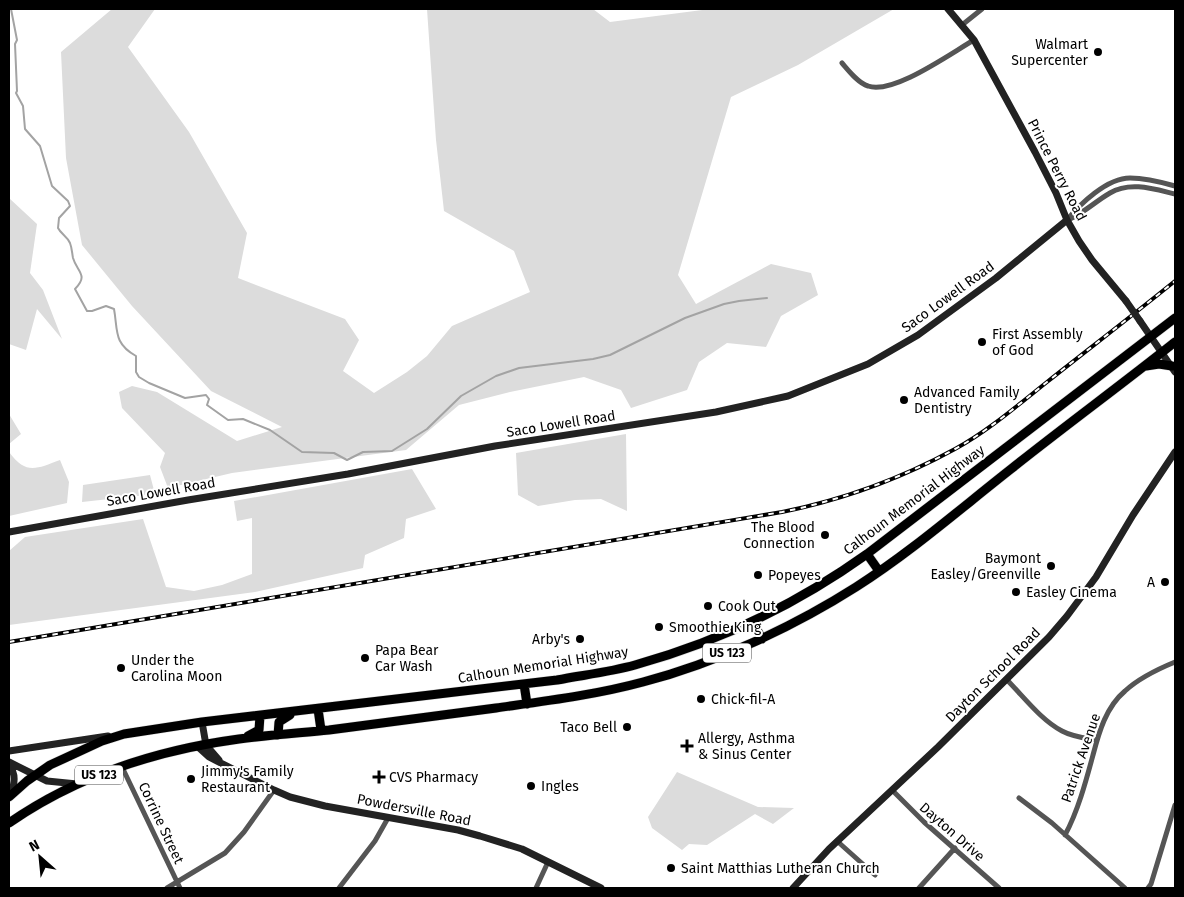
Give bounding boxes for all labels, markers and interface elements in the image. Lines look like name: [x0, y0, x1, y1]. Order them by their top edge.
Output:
place label: Walmart Supercenter: [1011, 36, 1089, 69]
marker: Walmart Supercenter: [1092, 46, 1104, 58]
street label: Prince Perry Road: [1024, 116, 1090, 224]
street label: Saco Lowell Road: [898, 258, 998, 336]
place label: First Assembly of God: [992, 326, 1083, 359]
marker: First Assembly of God: [976, 336, 988, 348]
place label: Advanced Family Dentistry: [914, 384, 1020, 417]
marker: Advanced Family Dentistry: [898, 394, 910, 406]
street label: Saco Lowell Road: [505, 407, 617, 441]
street label: Calhoun Memorial Highway: [840, 441, 988, 559]
street label: Saco Lowell Road: [105, 474, 217, 510]
place label: The Blood Connection: [743, 519, 815, 552]
marker: The Blood Connection: [819, 529, 831, 541]
place label: Baymont Easley/Greenville: [930, 550, 1042, 583]
marker: Baymont Easley/Greenville: [1045, 560, 1057, 572]
place label: Popeyes: [768, 567, 821, 584]
marker: Popeyes: [752, 569, 764, 581]
place label: A: [1147, 574, 1155, 591]
marker: A: [1159, 576, 1171, 588]
place label: Easley Cinema: [1026, 584, 1117, 601]
marker: Easley Cinema: [1010, 586, 1022, 598]
place label: Cook Out: [718, 598, 777, 615]
marker: Cook Out: [702, 600, 714, 612]
place label: Smoothie King: [669, 619, 762, 636]
marker: Smoothie King: [653, 621, 665, 633]
street label: Dayton School Road: [942, 624, 1044, 726]
place label: Arby's: [532, 631, 570, 648]
marker: Arby's: [574, 633, 586, 645]
place label: Papa Bear Car Wash: [375, 642, 439, 675]
street label: Calhoun Memorial Highway: [457, 643, 629, 687]
road number: US 123: [703, 644, 751, 662]
place label: Under the Carolina Moon: [131, 652, 223, 685]
marker: Papa Bear Car Wash: [359, 652, 371, 664]
marker: Under the Carolina Moon: [115, 662, 127, 674]
place label: Chick-fil-A: [711, 691, 775, 708]
marker: Chick-fil-A: [695, 693, 707, 705]
street label: Patrick Avenue: [1058, 711, 1104, 805]
place label: Taco Bell: [560, 719, 617, 736]
marker: Taco Bell: [621, 721, 633, 733]
place label: Allergy, Asthma & Sinus Center: [698, 730, 795, 763]
marker: Allergy, Asthma & Sinus Center: [680, 739, 694, 753]
place label: Jimmy's Family Restaurant: [201, 763, 294, 796]
road number: US 123: [75, 766, 123, 784]
place label: CVS Pharmacy: [389, 769, 478, 786]
marker: CVS Pharmacy: [373, 771, 385, 783]
marker: Jimmy's Family Restaurant: [185, 773, 197, 785]
place label: Ingles: [541, 778, 579, 795]
street label: Corrine Street: [135, 780, 188, 867]
marker: Ingles: [525, 780, 537, 792]
street label: Powdersville Road: [355, 791, 473, 829]
street label: Dayton Drive: [916, 799, 988, 865]
north arrow: [15, 832, 65, 882]
text: N: [26, 836, 42, 856]
place label: Saint Matthias Lutheran Church: [681, 860, 880, 877]
marker: Saint Matthias Lutheran Church: [665, 862, 677, 874]

